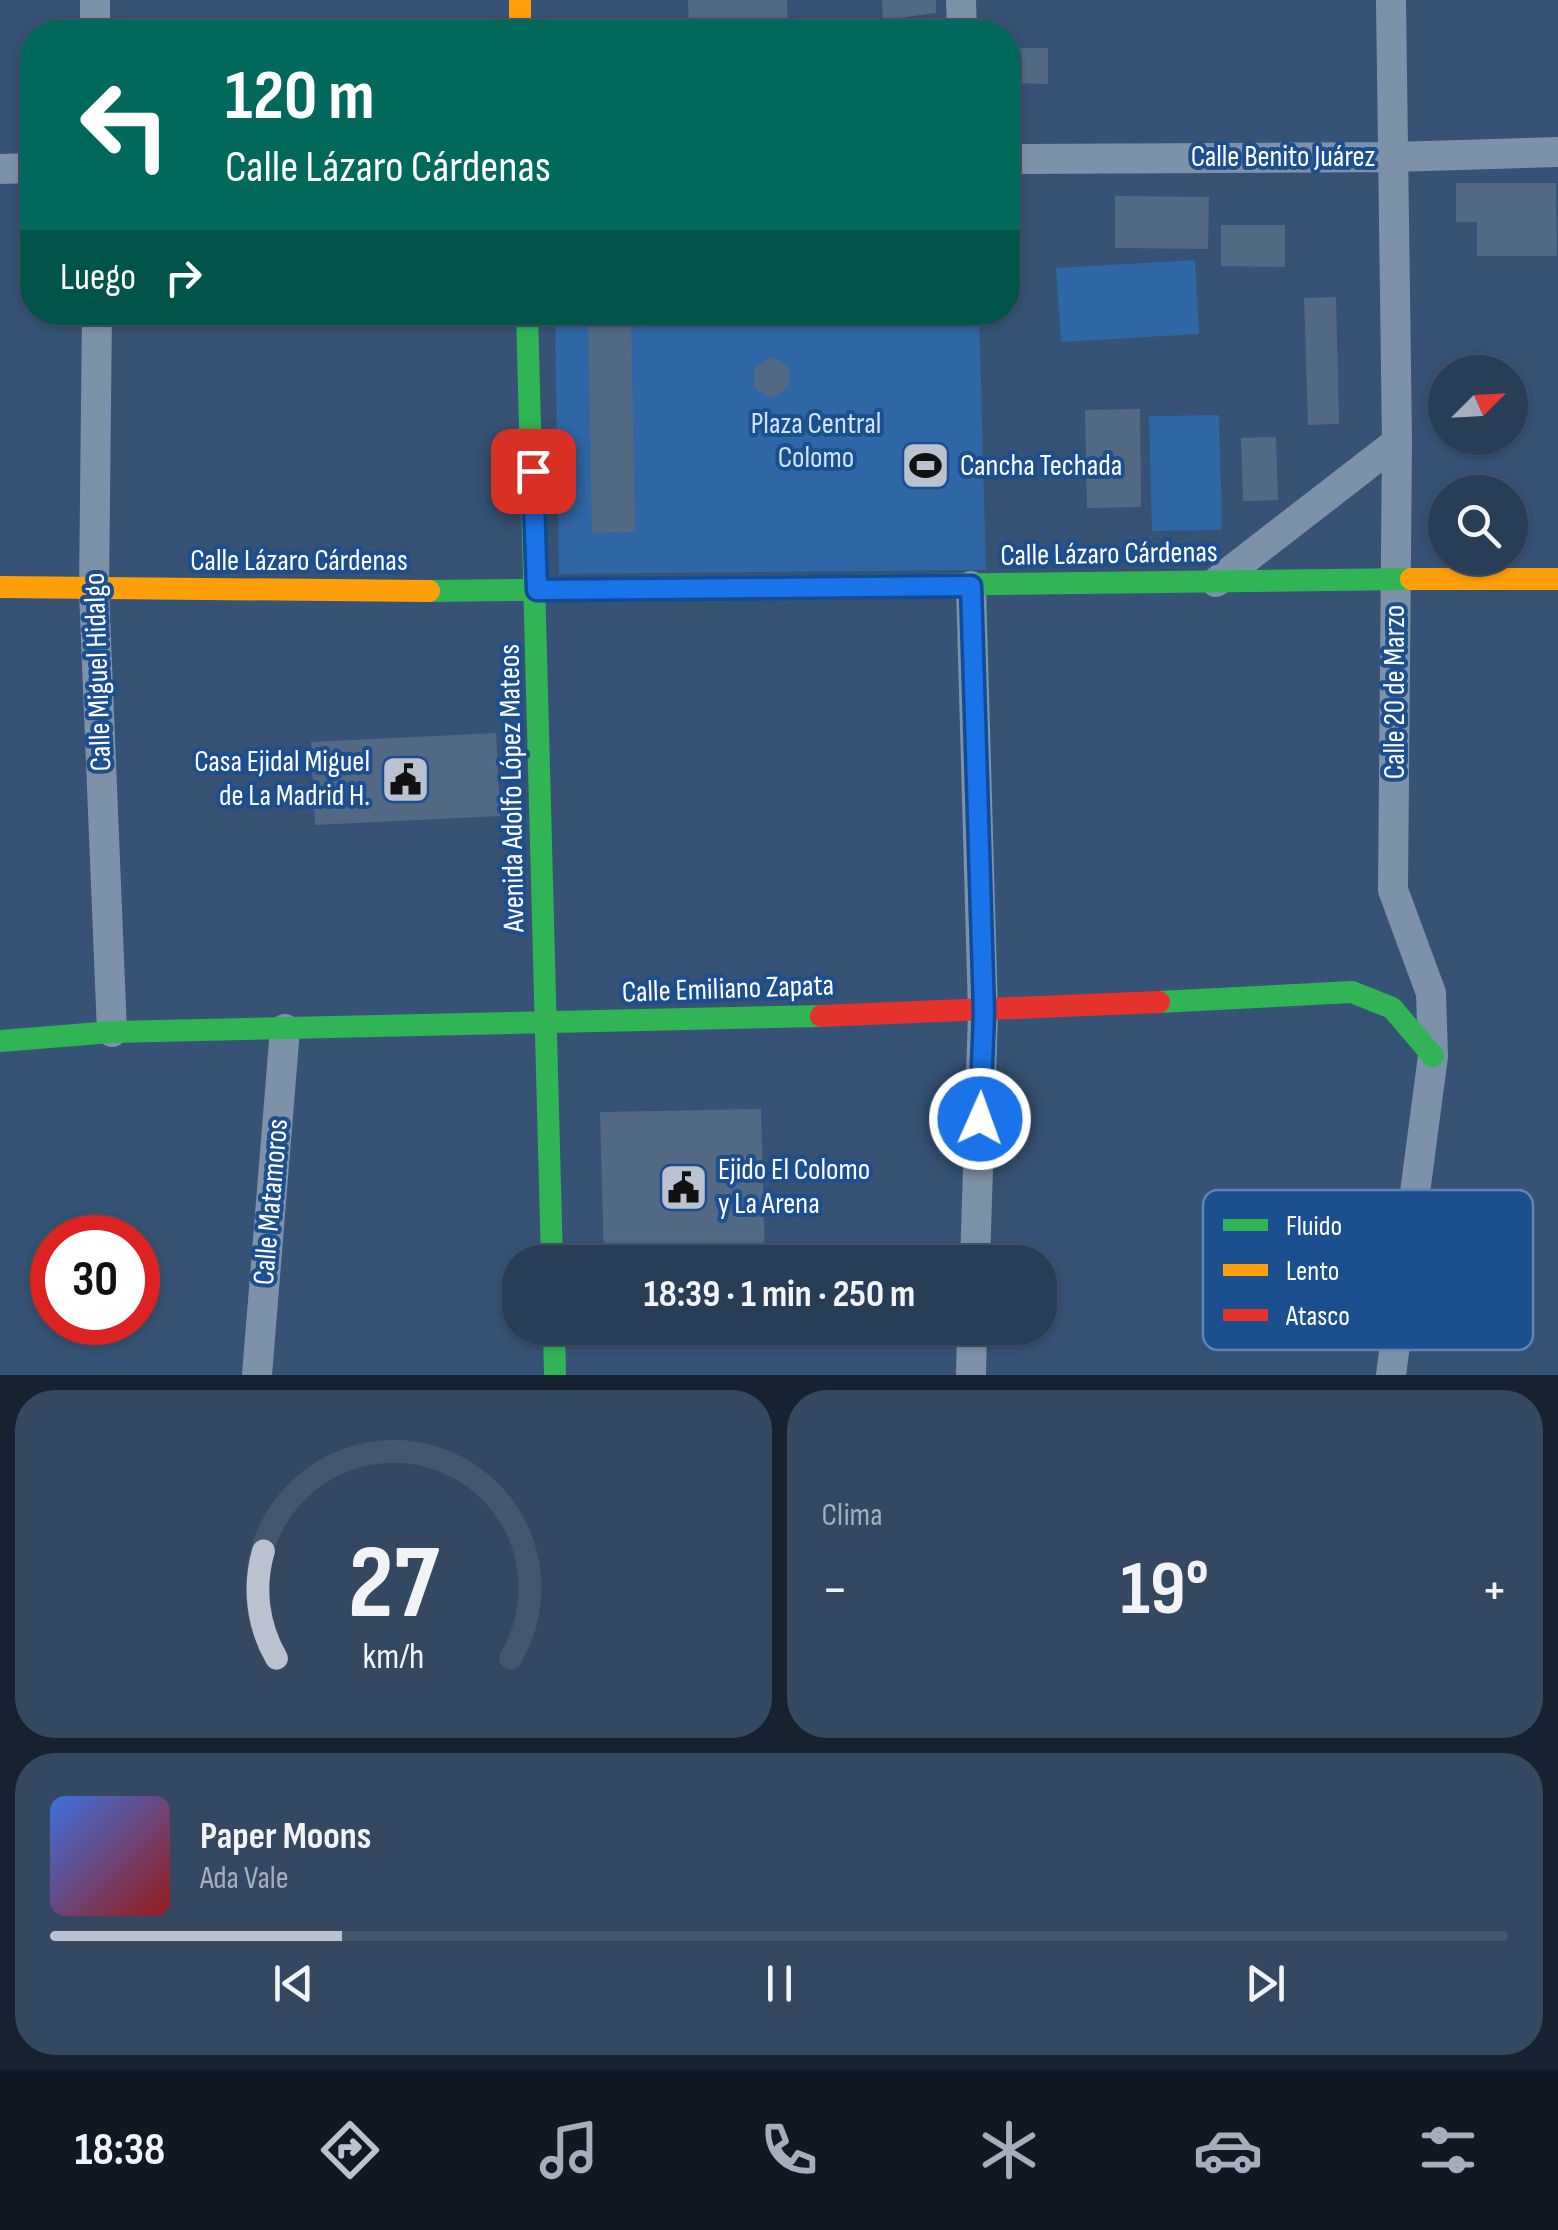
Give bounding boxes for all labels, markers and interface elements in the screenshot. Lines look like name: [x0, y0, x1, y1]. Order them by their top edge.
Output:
text: 120 m: [225, 55, 375, 139]
icon: left: [60, 60, 190, 190]
street label: Calle Benito Juárez: [1191, 139, 1376, 175]
text: Calle Lázaro Cárdenas: [225, 140, 551, 195]
icon: right: [156, 250, 211, 305]
text: Luego: [60, 255, 136, 300]
north arrow: [1428, 355, 1528, 455]
map controls: [1428, 355, 1528, 575]
park label: Plaza Central Colomo: [751, 406, 881, 476]
pin: [491, 429, 576, 514]
sports icon: Cancha Techada: [899, 440, 951, 492]
icon: arrive: [506, 444, 561, 499]
place label: Cancha Techada: [960, 448, 1122, 484]
button: search: [1428, 475, 1528, 575]
street label: Calle Lázaro Cárdenas: [1000, 534, 1218, 574]
street label: Calle Lázaro Cárdenas: [190, 543, 408, 579]
street label: Calle Miguel Hidalgo: [77, 572, 119, 772]
street label: Calle 20 de Marzo: [1377, 605, 1413, 779]
street label: Avenida Adolfo López Mateos: [491, 644, 533, 933]
place label: Casa Ejidal Miguel de La Madrid H.: [194, 744, 370, 814]
public building icon: Casa Ejidal Miguel de La Madrid H.: [379, 753, 431, 805]
street label: Calle Emiliano Zapata: [621, 967, 835, 1011]
position arrow: [928, 1067, 1032, 1171]
street label: Calle Matamoros: [246, 1117, 296, 1287]
place label: Ejido El Colomo y La Arena: [718, 1152, 870, 1222]
public building icon: Ejido El Colomo y La Arena: [657, 1161, 709, 1213]
legend: [1203, 1190, 1533, 1350]
text: Fluido: [1286, 1210, 1342, 1243]
speed limit sign: 30: [30, 1215, 160, 1345]
text: Lento: [1286, 1255, 1339, 1288]
text: 18:39 · 1 min · 250 m: [644, 1272, 915, 1317]
text: Atasco: [1285, 1300, 1350, 1333]
text: Clima: [822, 1496, 882, 1535]
text: 27: [348, 1522, 439, 1647]
text: 19°: [1121, 1545, 1209, 1636]
text: −: [822, 1557, 848, 1624]
text: +: [1481, 1557, 1508, 1624]
text: km/h: [362, 1636, 424, 1679]
text: Paper Moons: [200, 1814, 371, 1859]
text: Ada Vale: [200, 1859, 289, 1898]
icon: previous: [266, 1956, 321, 2011]
icon: pause: [752, 1956, 807, 2011]
icon: next: [1238, 1956, 1293, 2011]
icon: directions: [315, 2115, 385, 2185]
icon: music: [534, 2115, 604, 2185]
icon: phone: [754, 2115, 824, 2185]
icon: climate: [974, 2115, 1044, 2185]
icon: car: [1193, 2115, 1263, 2185]
icon: filters: [1413, 2115, 1483, 2185]
text: 18:38: [75, 2123, 165, 2178]

